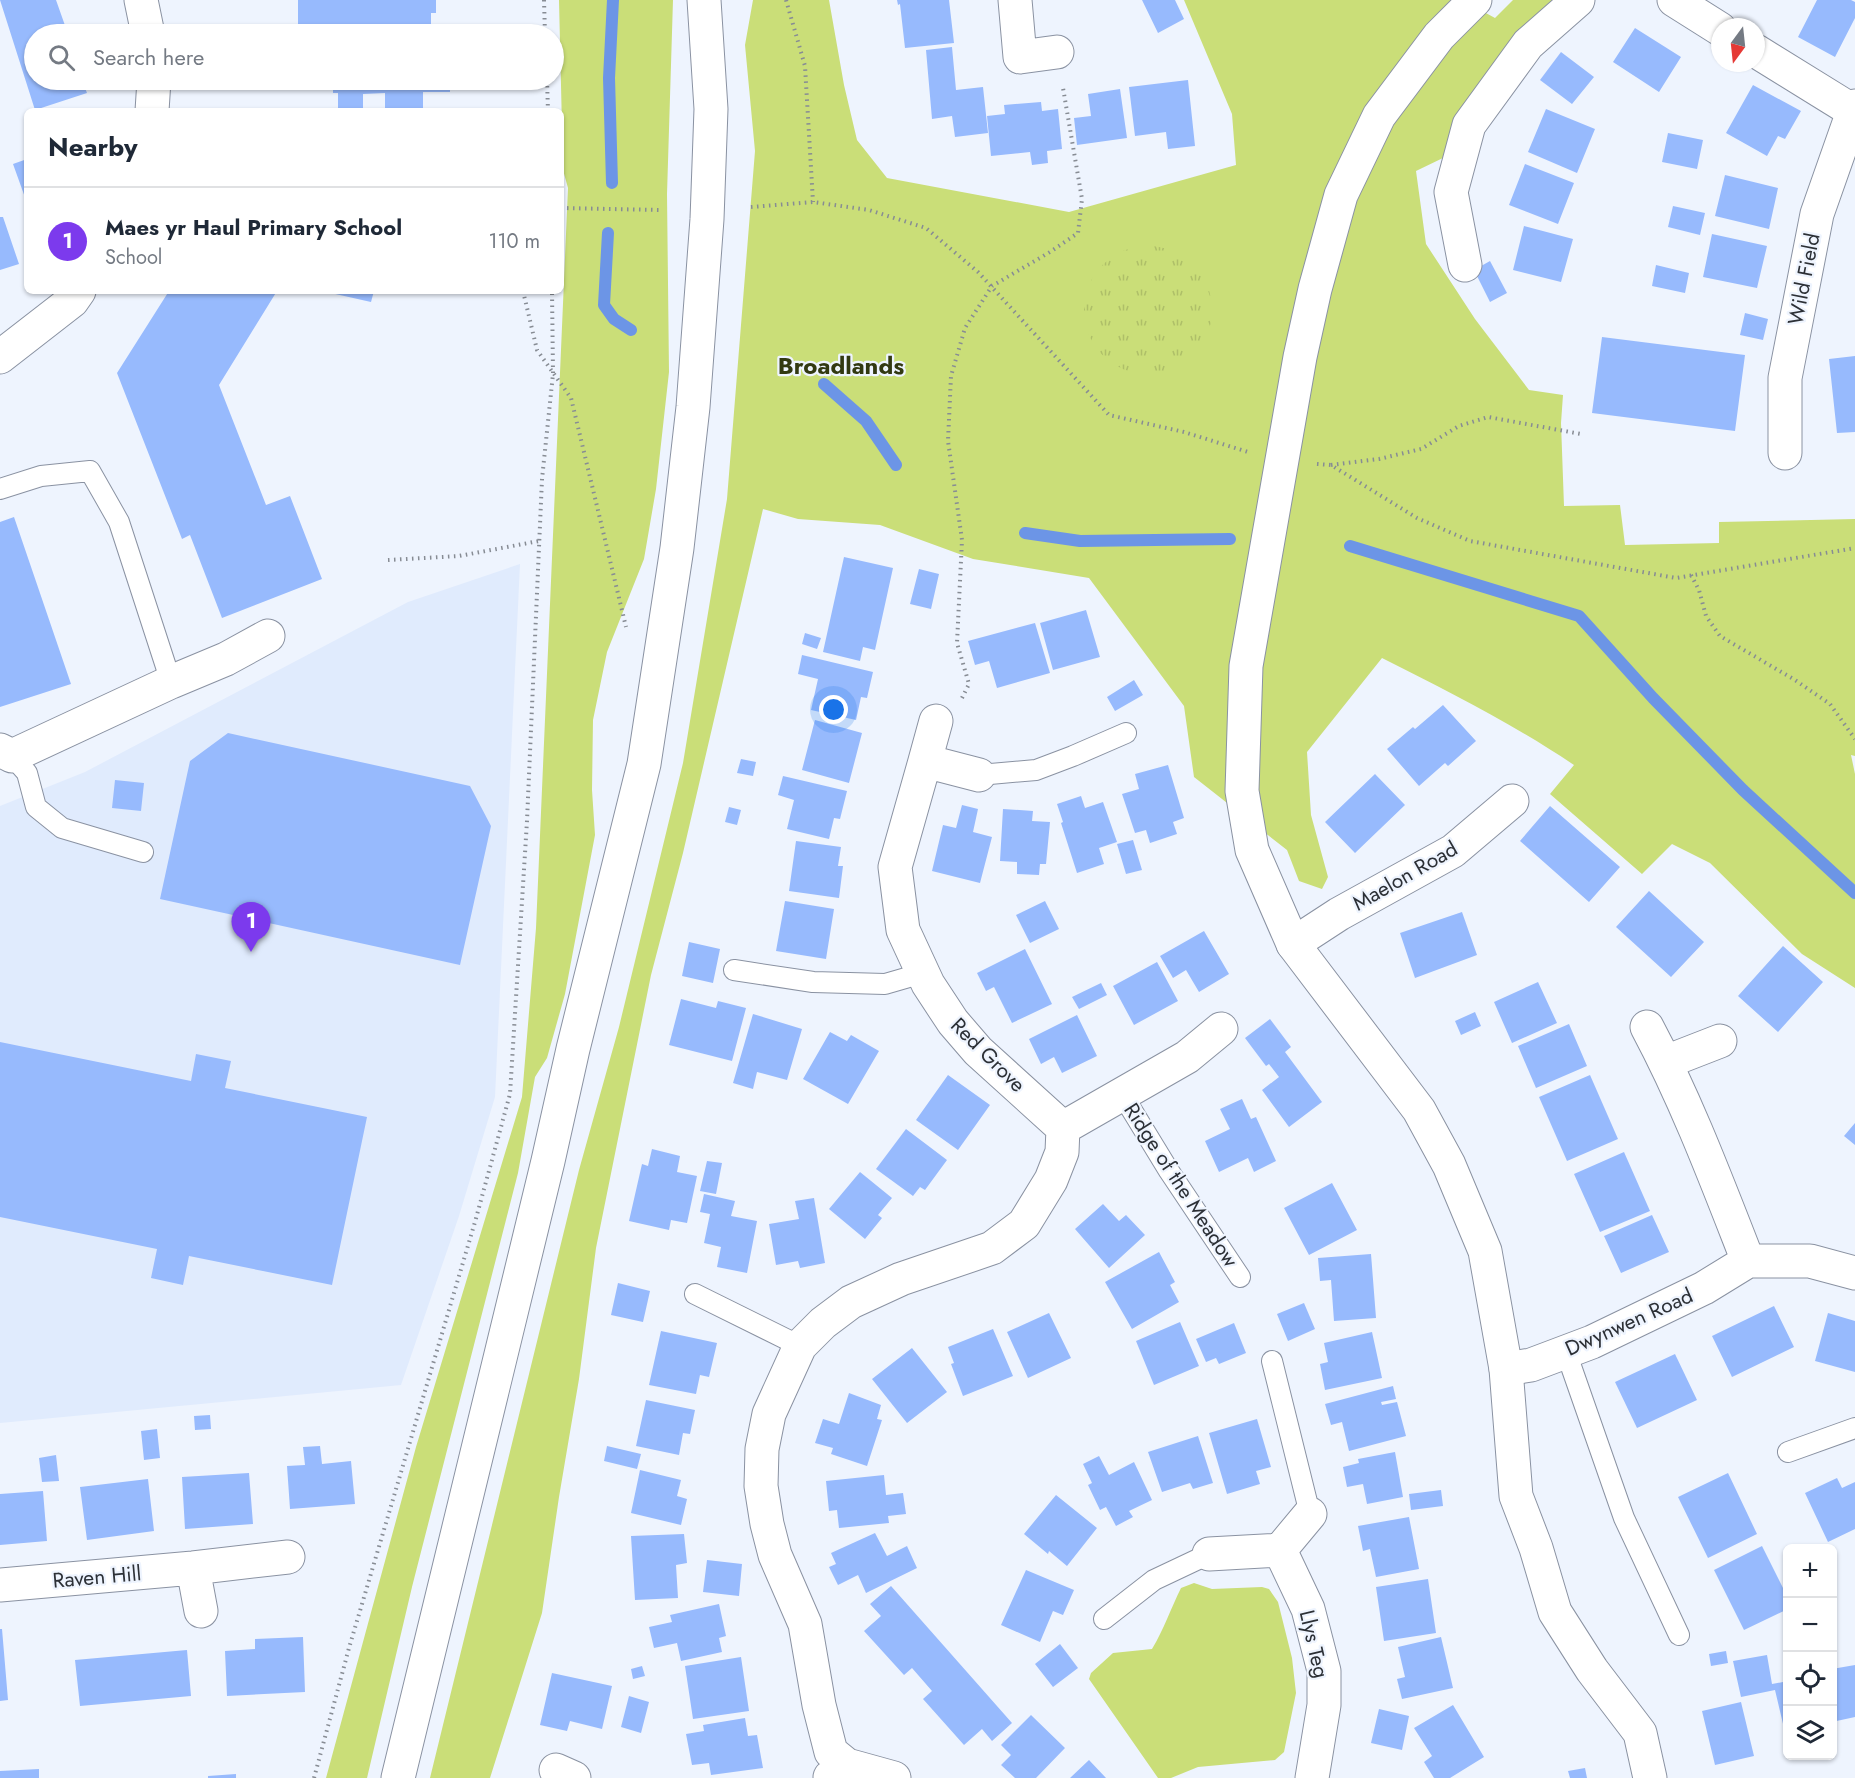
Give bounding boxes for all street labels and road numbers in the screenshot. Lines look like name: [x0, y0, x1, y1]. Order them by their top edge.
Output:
street label: Wild Field: [1780, 231, 1828, 327]
street label: Maelon Road: [1347, 834, 1463, 918]
street label: Red Grove: [944, 1011, 1032, 1099]
street label: Ridge of the Meadow: [1117, 1097, 1246, 1274]
street label: Dwynwen Road: [1560, 1280, 1698, 1364]
street label: Raven Hill: [51, 1558, 143, 1596]
street label: Llys Teg: [1292, 1607, 1336, 1681]

